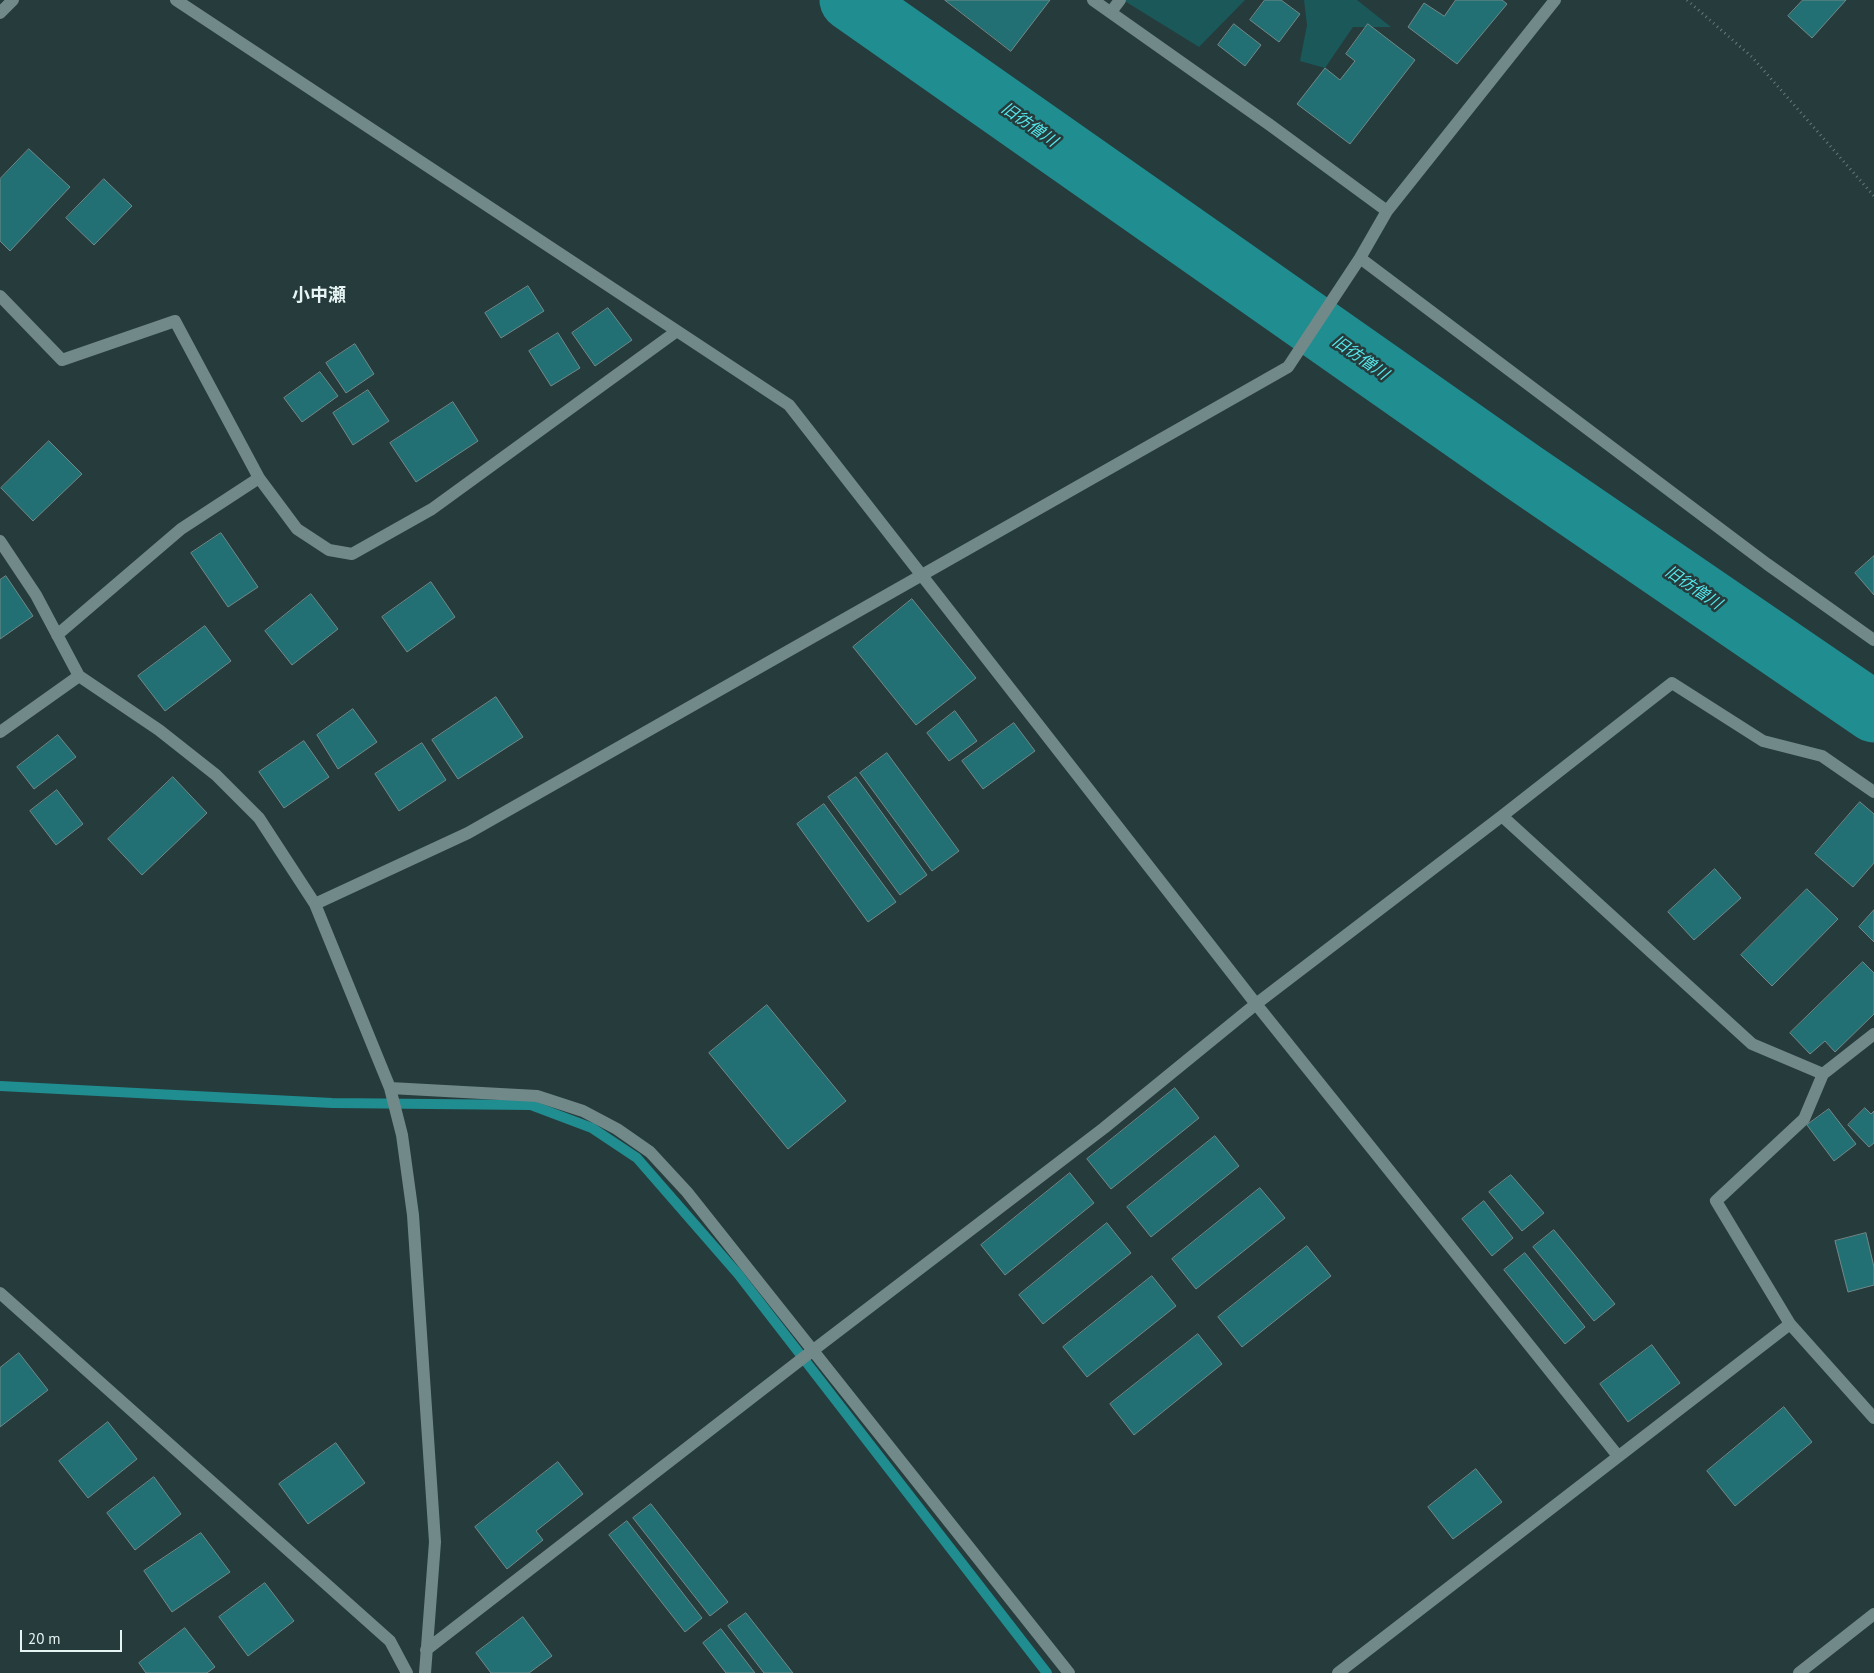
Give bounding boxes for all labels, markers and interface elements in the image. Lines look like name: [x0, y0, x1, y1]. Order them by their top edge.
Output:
water label: 旧彷僧川: [997, 99, 1061, 151]
district label: 小中瀬: [292, 285, 346, 307]
water label: 旧彷僧川: [1328, 332, 1392, 384]
water label: 旧彷僧川: [1661, 562, 1725, 614]
scale bar: [22, 1620, 125, 1652]
text: 20 m: [28, 1629, 61, 1648]

